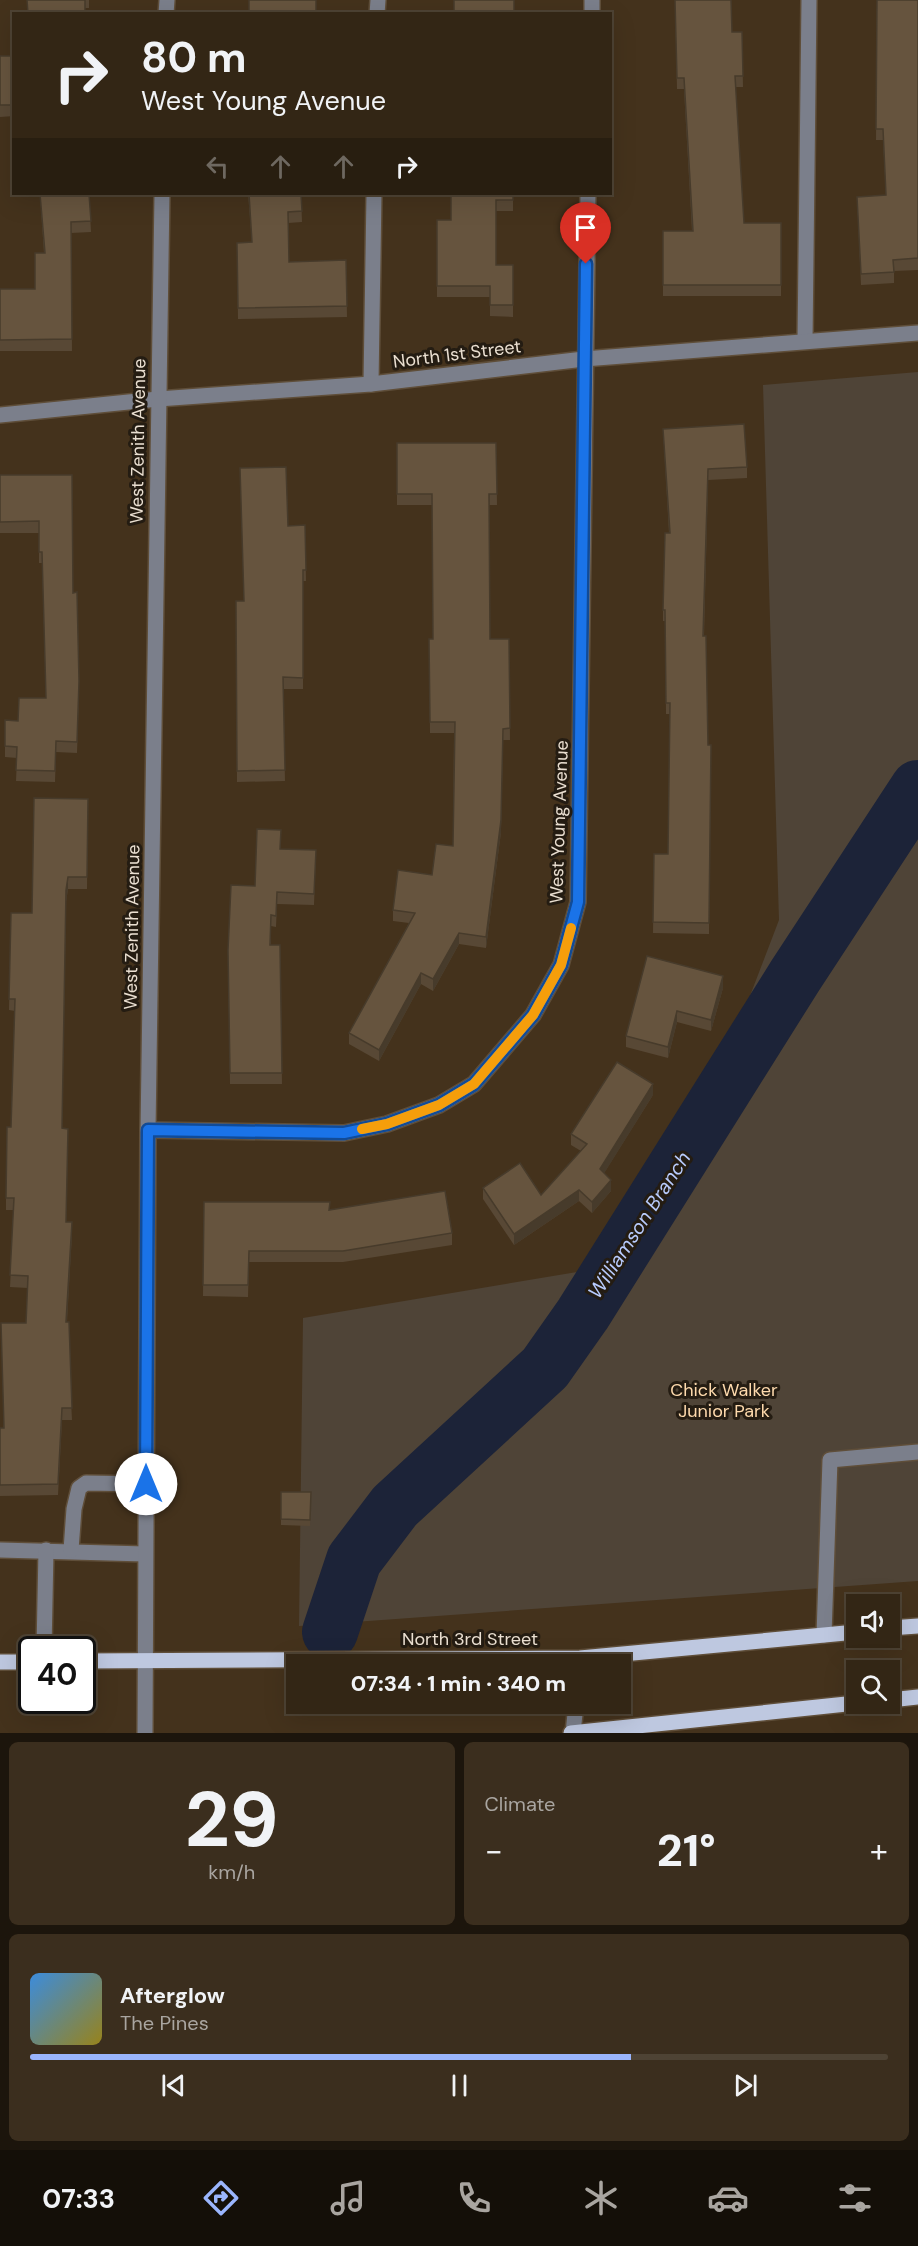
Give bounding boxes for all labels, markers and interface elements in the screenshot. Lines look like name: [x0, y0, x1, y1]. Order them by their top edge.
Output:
text: 80 m: [141, 30, 247, 85]
icon: right: [42, 36, 120, 114]
text: West Young Avenue: [141, 83, 386, 118]
icon: left: [201, 150, 234, 183]
icon: ahead: [264, 150, 297, 183]
icon: ahead: [327, 150, 360, 183]
icon: right: [390, 150, 423, 183]
pin: [560, 202, 611, 264]
icon: arrive: [569, 211, 602, 244]
street label: North 1st Street: [391, 334, 523, 374]
street label: West Zenith Avenue: [125, 358, 151, 524]
street label: West Young Avenue: [544, 740, 574, 904]
street label: West Zenith Avenue: [119, 844, 145, 1010]
water label: Williamson Branch: [582, 1146, 696, 1304]
park label: Chick Walker Junior Park: [670, 1378, 778, 1423]
position arrow: [114, 1452, 178, 1516]
map controls: [846, 1594, 900, 1714]
button: sound: [846, 1594, 900, 1648]
street label: North 3rd Street: [402, 1627, 538, 1651]
speed limit sign: 40: [18, 1636, 96, 1714]
button: search: [846, 1660, 900, 1714]
text: 07:34 · 1 min · 340 m: [351, 1669, 566, 1698]
text: 29: [185, 1769, 279, 1870]
text: Climate: [485, 1791, 555, 1817]
text: 21°: [657, 1821, 716, 1880]
text: −: [485, 1829, 503, 1872]
text: +: [870, 1829, 888, 1872]
text: km/h: [208, 1859, 255, 1885]
text: Afterglow: [120, 1981, 225, 2010]
text: The Pines: [120, 2010, 209, 2036]
icon: previous: [157, 2069, 190, 2102]
icon: pause: [443, 2069, 476, 2102]
icon: next: [729, 2069, 762, 2102]
icon: directions: [200, 2177, 242, 2219]
icon: music: [327, 2177, 369, 2219]
icon: phone: [453, 2177, 495, 2219]
icon: climate: [580, 2177, 622, 2219]
icon: car: [707, 2177, 749, 2219]
icon: filters: [834, 2177, 876, 2219]
text: 07:33: [42, 2181, 115, 2216]

